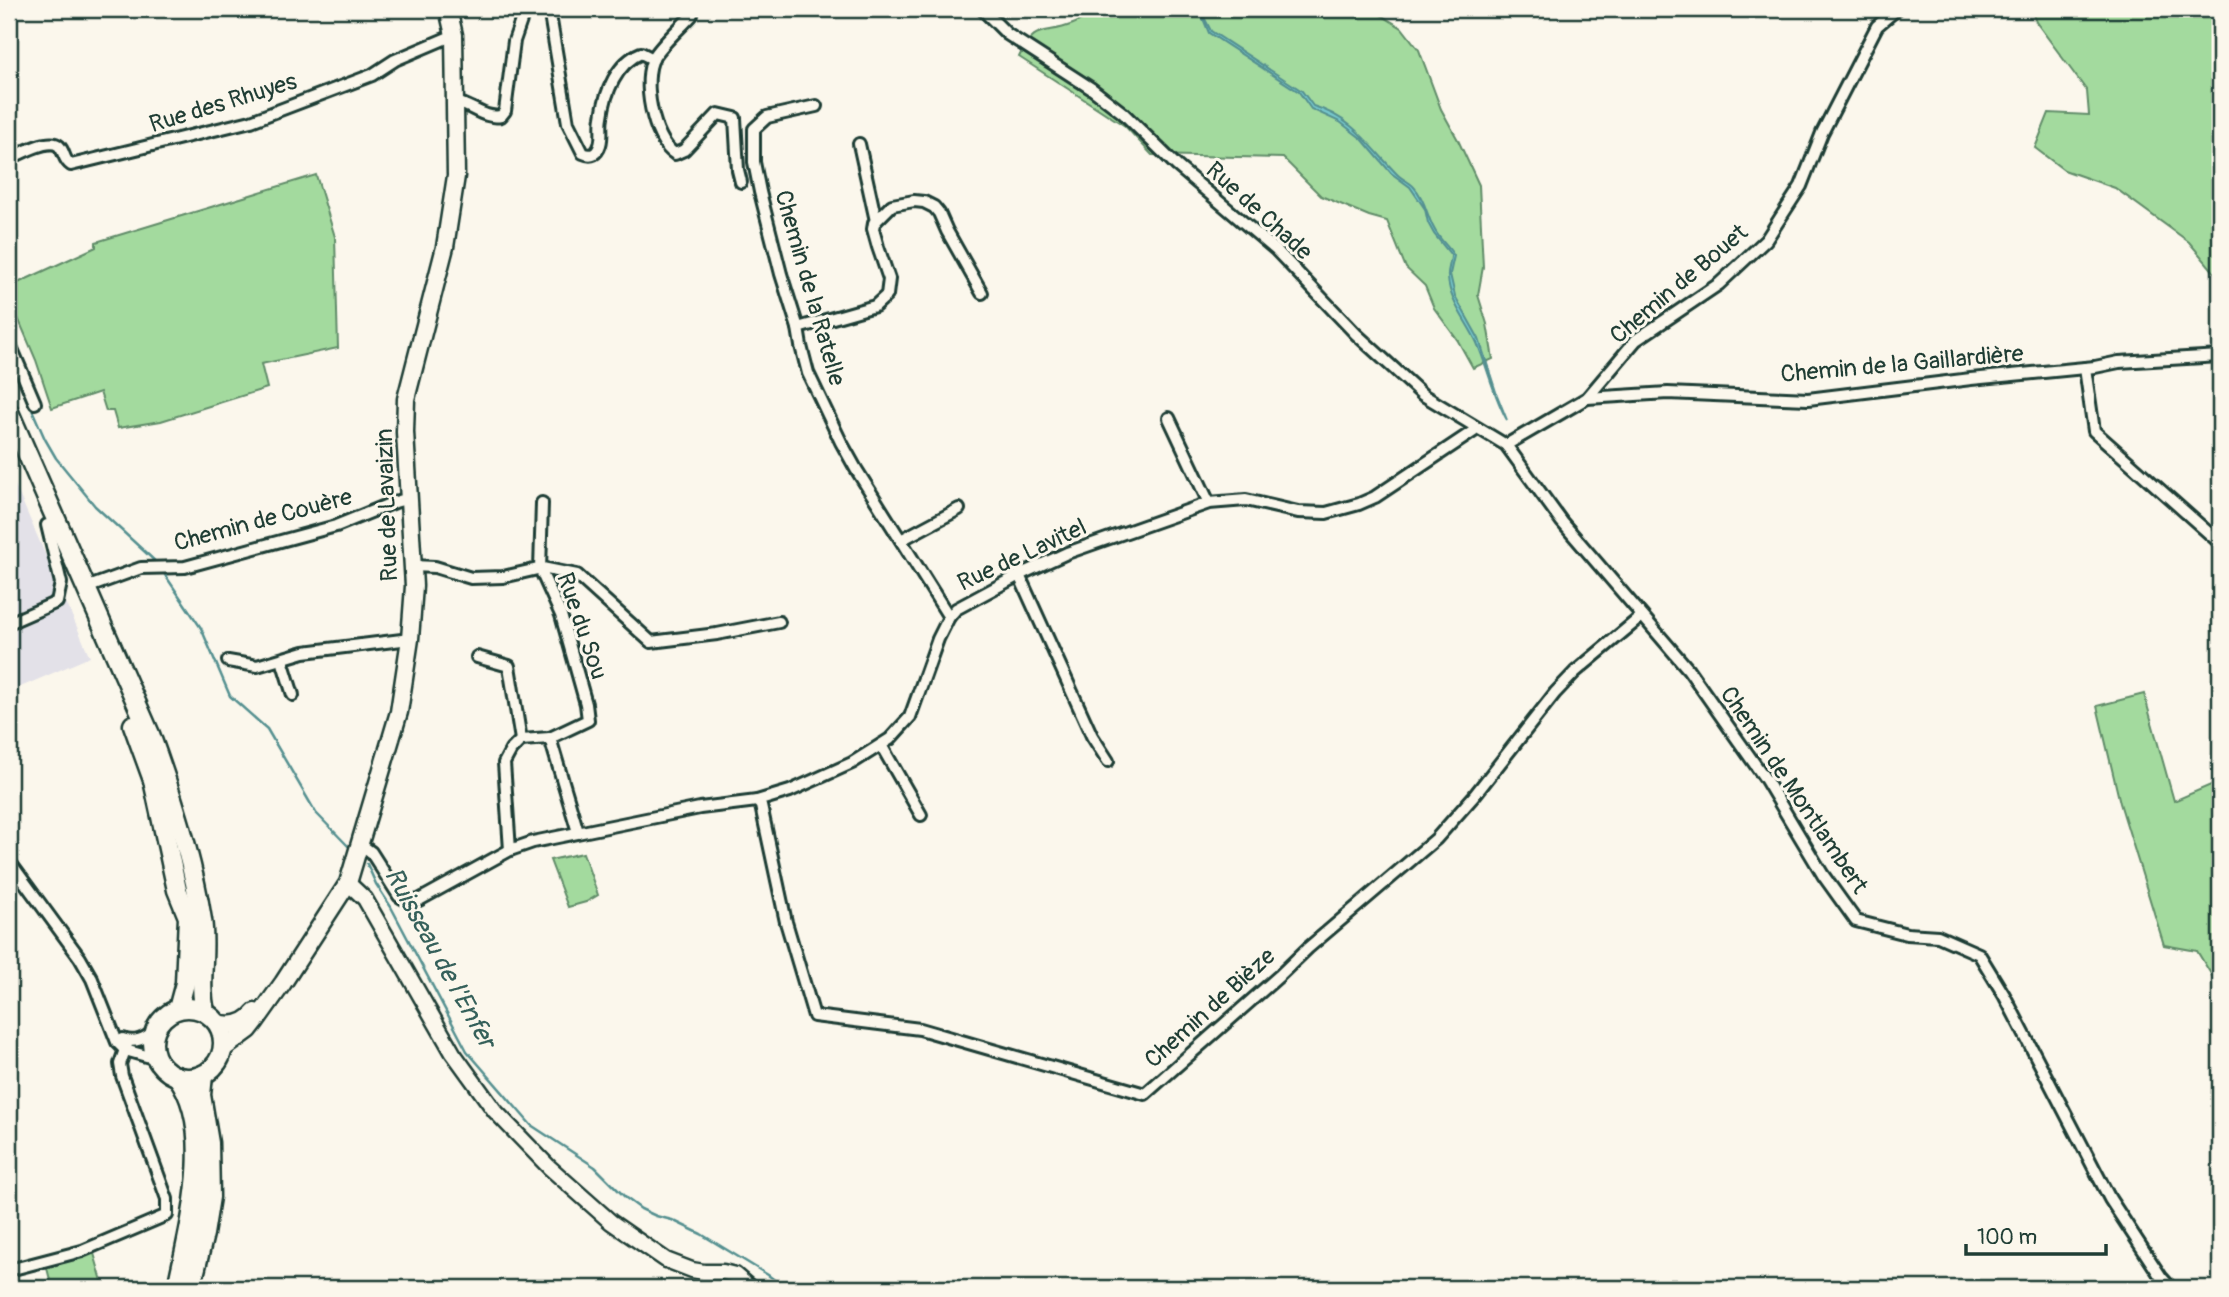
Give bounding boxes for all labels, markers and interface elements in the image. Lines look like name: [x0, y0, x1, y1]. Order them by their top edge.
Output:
street label: Rue des Rhuyes: [146, 67, 300, 139]
street label: Rue de Chade: [1200, 156, 1318, 266]
street label: Chemin de la Ratelle: [768, 187, 852, 389]
street label: Chemin de Bouet: [1604, 218, 1754, 350]
street label: Chemin de la Gaillardière: [1779, 339, 2025, 389]
street label: Rue de Lavaizin: [370, 428, 404, 582]
street label: Chemin de Couère: [171, 482, 355, 558]
street label: Rue de Lavitel: [953, 512, 1091, 598]
street label: Rue du Sou: [550, 569, 614, 683]
street label: Chemin de Montlambert: [1714, 681, 1874, 899]
water label: Ruisseau de l'Enfer: [377, 862, 505, 1057]
street label: Chemin de Bièze: [1139, 942, 1281, 1074]
scale bar: [1966, 1213, 2106, 1257]
text: 100 m: [1977, 1224, 2037, 1251]

